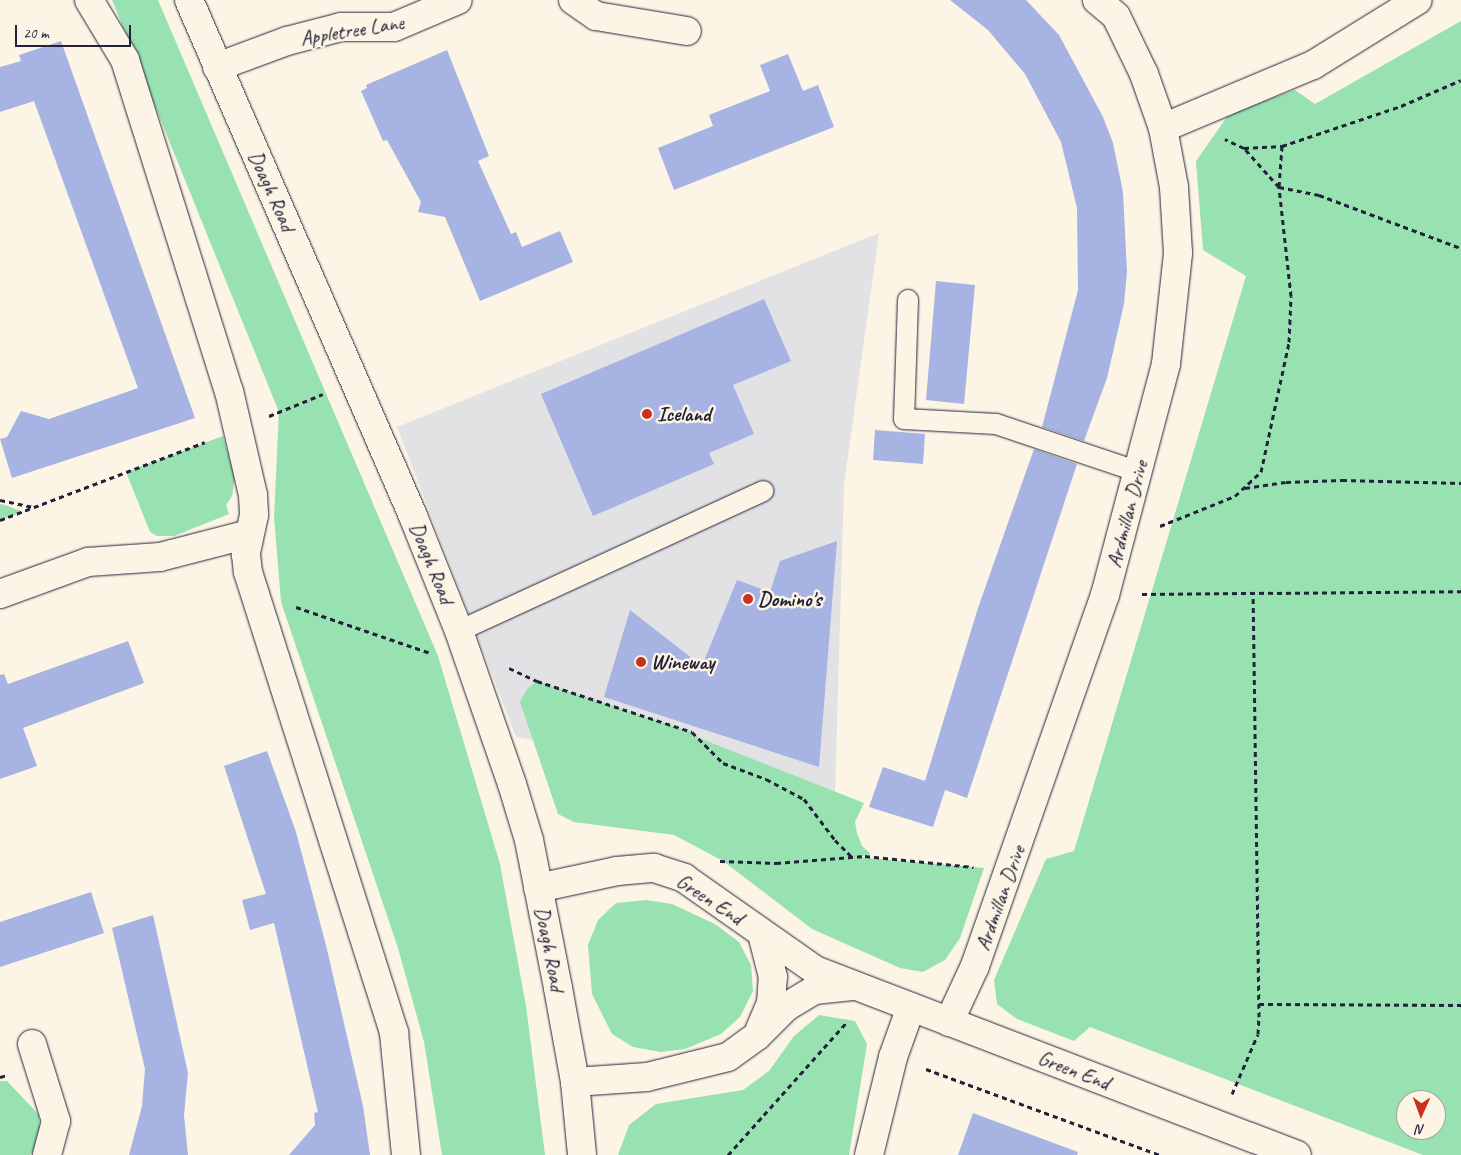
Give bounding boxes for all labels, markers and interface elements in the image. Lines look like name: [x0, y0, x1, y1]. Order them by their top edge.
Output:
street label: Appletree Lane: [298, 9, 406, 51]
scale bar: [18, 15, 134, 47]
text: 20 m: [23, 24, 49, 43]
street label: Doagh Road: [243, 147, 301, 235]
place label: Iceland: [657, 401, 710, 427]
marker: Iceland: [641, 408, 653, 420]
street label: Ardmillan Drive: [1101, 458, 1153, 570]
street label: Doagh Road: [404, 519, 460, 607]
place label: Domino's: [758, 586, 821, 612]
marker: Domino's: [742, 593, 754, 605]
place label: Wineway: [651, 649, 714, 675]
marker: Wineway: [635, 656, 647, 668]
street label: Ardmillan Drive: [969, 842, 1031, 954]
street label: Green End: [672, 868, 748, 930]
street label: Doagh Road: [529, 905, 571, 993]
street label: Green End: [1035, 1045, 1113, 1095]
north arrow: [1396, 1090, 1446, 1140]
text: N: [1416, 1121, 1425, 1138]

